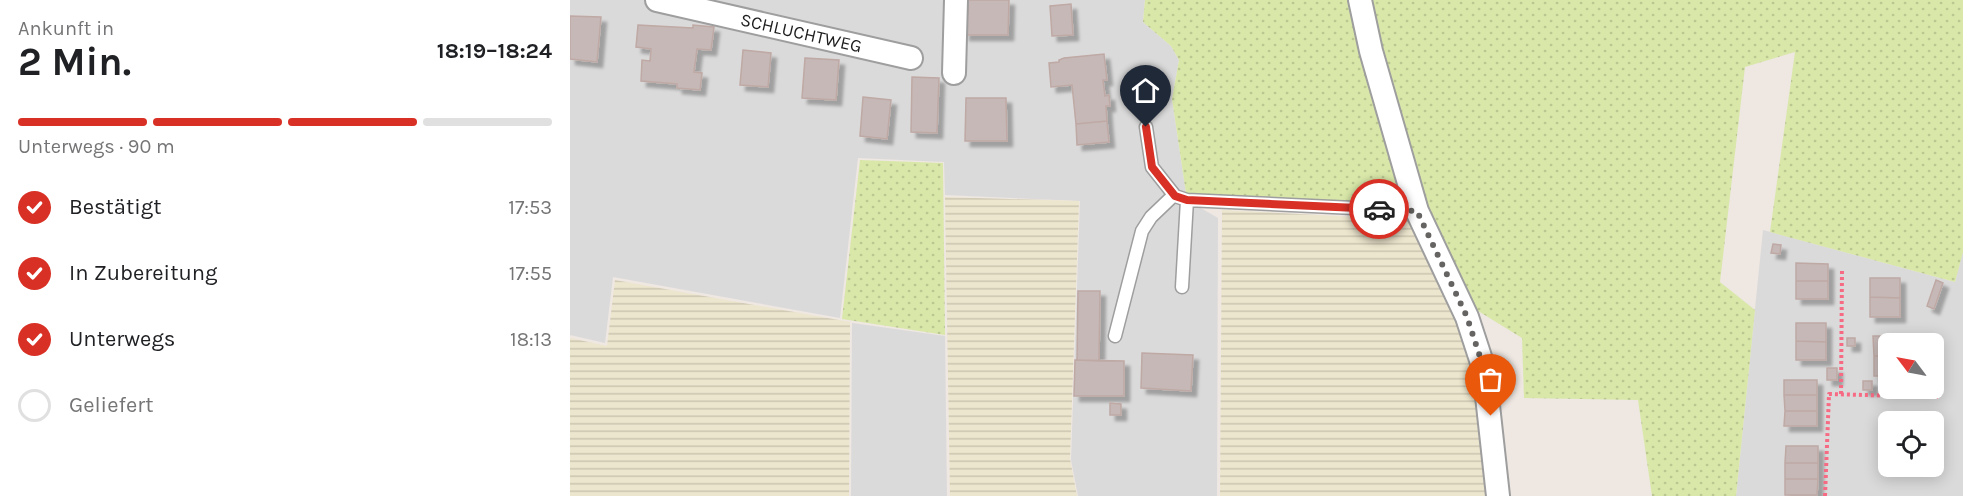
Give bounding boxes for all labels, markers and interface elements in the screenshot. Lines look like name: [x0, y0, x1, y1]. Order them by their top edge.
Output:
street label: SCHLUCHTWEG: [738, 8, 864, 57]
text: Ankunft in: [18, 17, 114, 40]
text: 18:19–18:24: [437, 38, 552, 64]
text: 2 Min.: [18, 39, 131, 85]
pin: [1120, 65, 1171, 127]
icon: home: [1129, 74, 1162, 107]
text: Unterwegs · 90 m: [18, 135, 175, 158]
courier: [1349, 179, 1409, 239]
icon: check: [18, 191, 51, 224]
icon: car: [1363, 193, 1396, 226]
text: Bestätigt: [69, 194, 161, 220]
text: 17:53: [508, 196, 552, 219]
icon: check: [18, 257, 51, 290]
text: In Zubereitung: [69, 260, 217, 286]
text: 17:55: [509, 262, 552, 285]
icon: check: [18, 323, 51, 356]
text: Unterwegs: [69, 326, 175, 352]
text: 18:13: [510, 328, 552, 351]
north arrow: [1878, 333, 1944, 399]
map controls: [1878, 333, 1944, 477]
pin: [1465, 354, 1516, 416]
icon: bag: [1474, 363, 1507, 396]
text: Geliefert: [69, 392, 154, 418]
button: locate: [1878, 411, 1944, 477]

